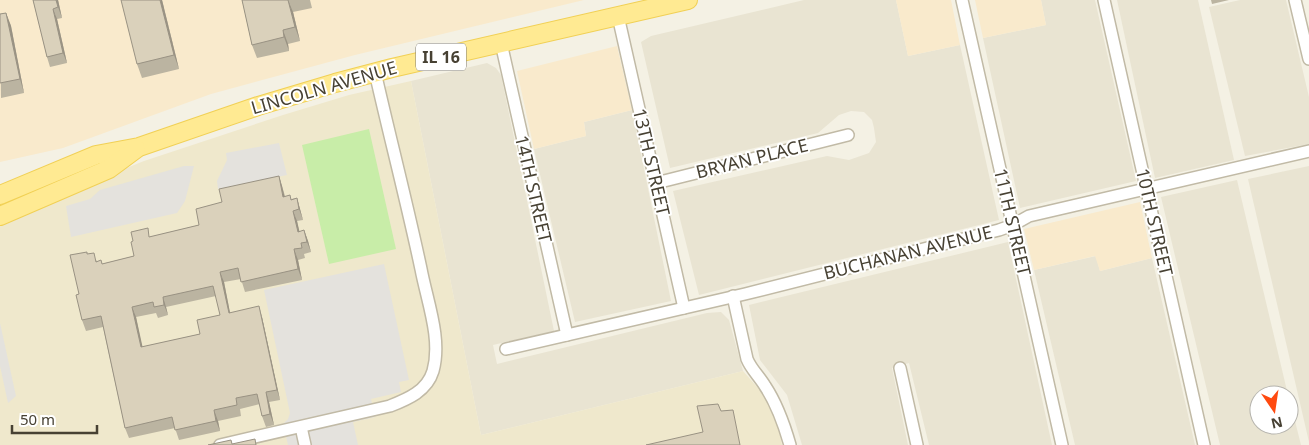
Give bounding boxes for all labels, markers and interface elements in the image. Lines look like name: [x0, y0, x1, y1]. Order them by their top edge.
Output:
road number: IL 16: [416, 44, 466, 70]
street label: LINCOLN AVENUE: [248, 55, 399, 119]
street label: 13TH STREET: [628, 106, 676, 218]
street label: 14TH STREET: [510, 133, 558, 245]
street label: BRYAN PLACE: [693, 133, 810, 184]
street label: 11TH STREET: [989, 166, 1037, 278]
street label: 10TH STREET: [1131, 166, 1179, 278]
street label: BUCHANAN AVENUE: [821, 219, 995, 285]
north arrow: [1249, 385, 1299, 435]
scale bar: [12, 402, 98, 434]
text: 50 m: [20, 409, 55, 429]
text: N: [1269, 413, 1285, 434]

